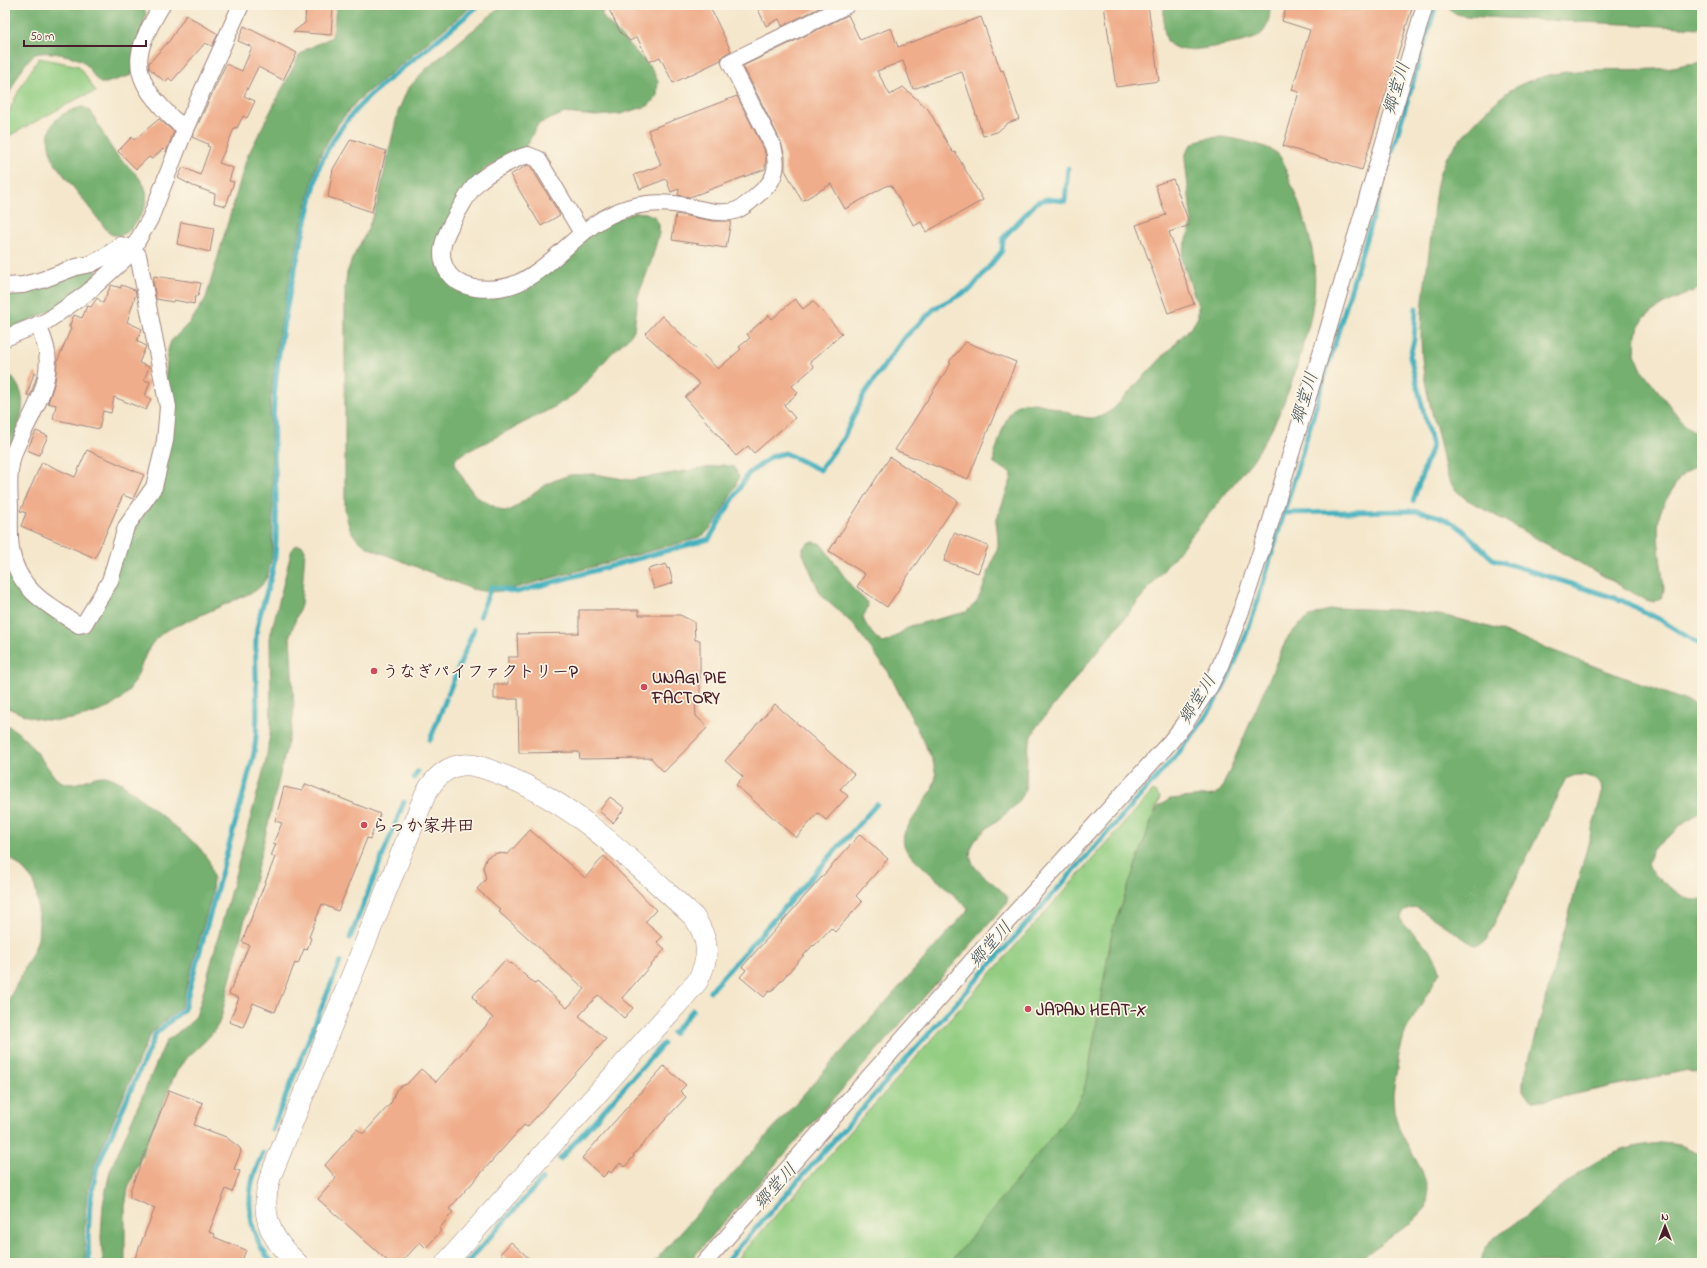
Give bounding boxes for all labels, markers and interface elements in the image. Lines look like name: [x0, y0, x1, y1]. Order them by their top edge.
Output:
scale bar: [24, 22, 146, 48]
text: 50 m: [30, 28, 54, 46]
water label: 郷堂川: [1378, 59, 1418, 118]
water label: 郷堂川: [1286, 369, 1326, 428]
place label: うなぎパイファクトリーP: [382, 660, 578, 685]
marker: うなぎパイファクトリーP: [369, 666, 379, 676]
place label: UNAGI PIE FACTORY: [651, 666, 727, 711]
water label: 郷堂川: [1173, 670, 1224, 730]
marker: UNAGI PIE FACTORY: [639, 682, 649, 692]
place label: らっか家井田: [372, 814, 474, 839]
marker: らっか家井田: [359, 820, 369, 830]
water label: 郷堂川: [964, 917, 1019, 974]
place label: JAPAN HEAT-X: [1036, 998, 1147, 1023]
marker: JAPAN HEAT-X: [1023, 1004, 1033, 1014]
water label: 郷堂川: [749, 1159, 804, 1216]
north arrow: [1645, 1206, 1685, 1246]
text: N: [1661, 1209, 1669, 1225]

